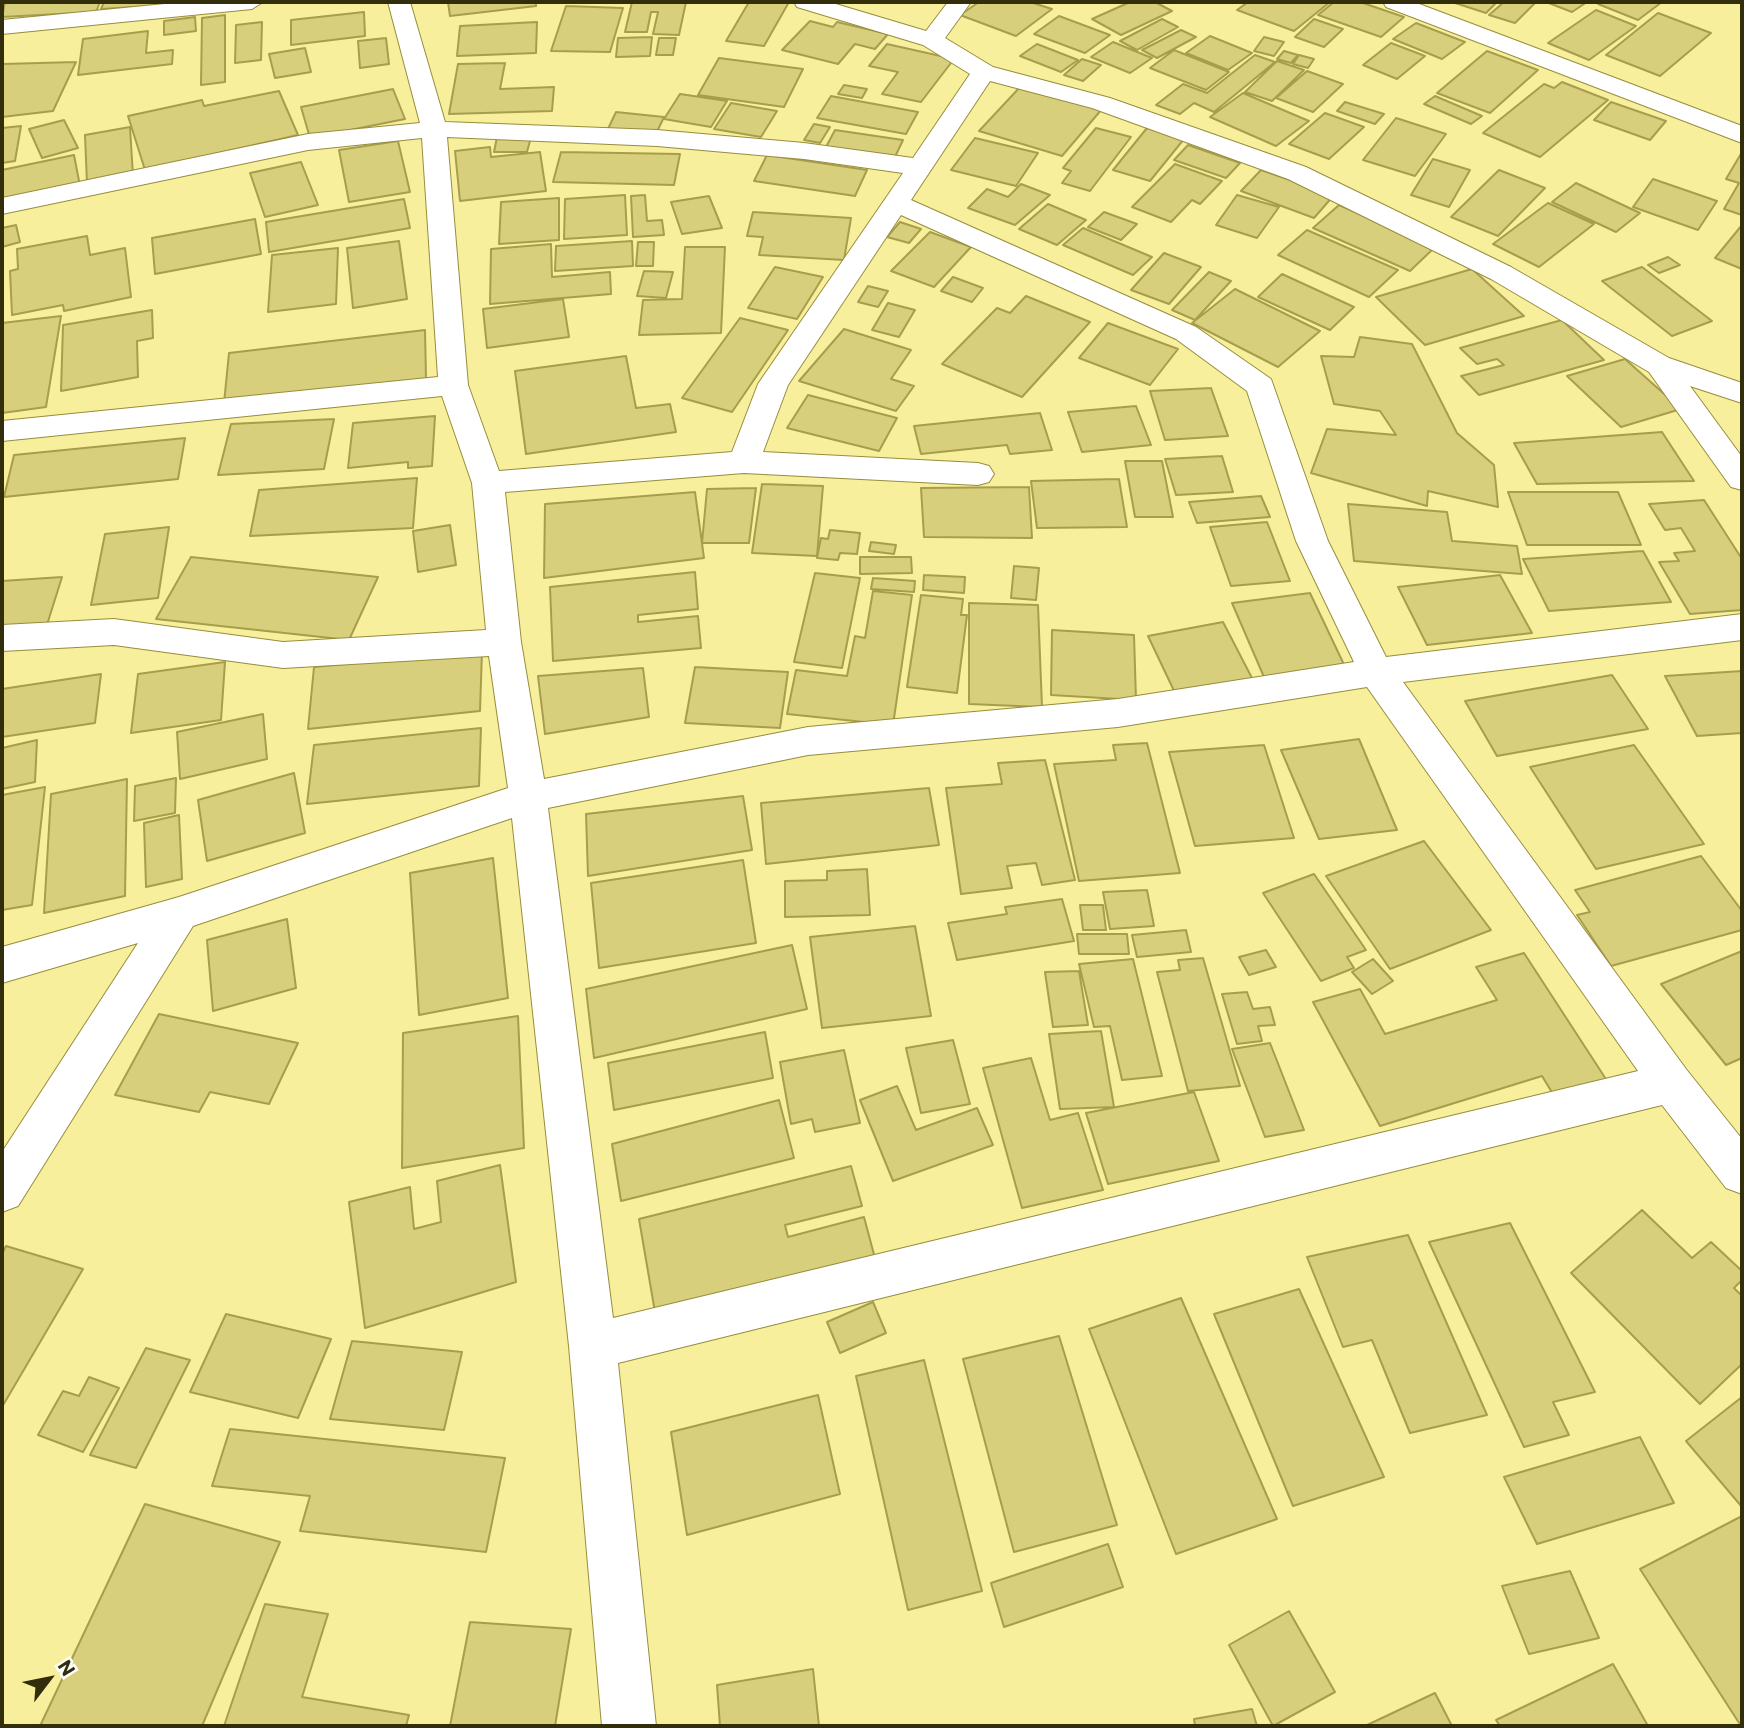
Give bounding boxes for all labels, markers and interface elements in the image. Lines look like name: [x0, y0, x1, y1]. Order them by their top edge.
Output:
north arrow: [14, 1644, 84, 1714]
text: N: [54, 1655, 81, 1680]

